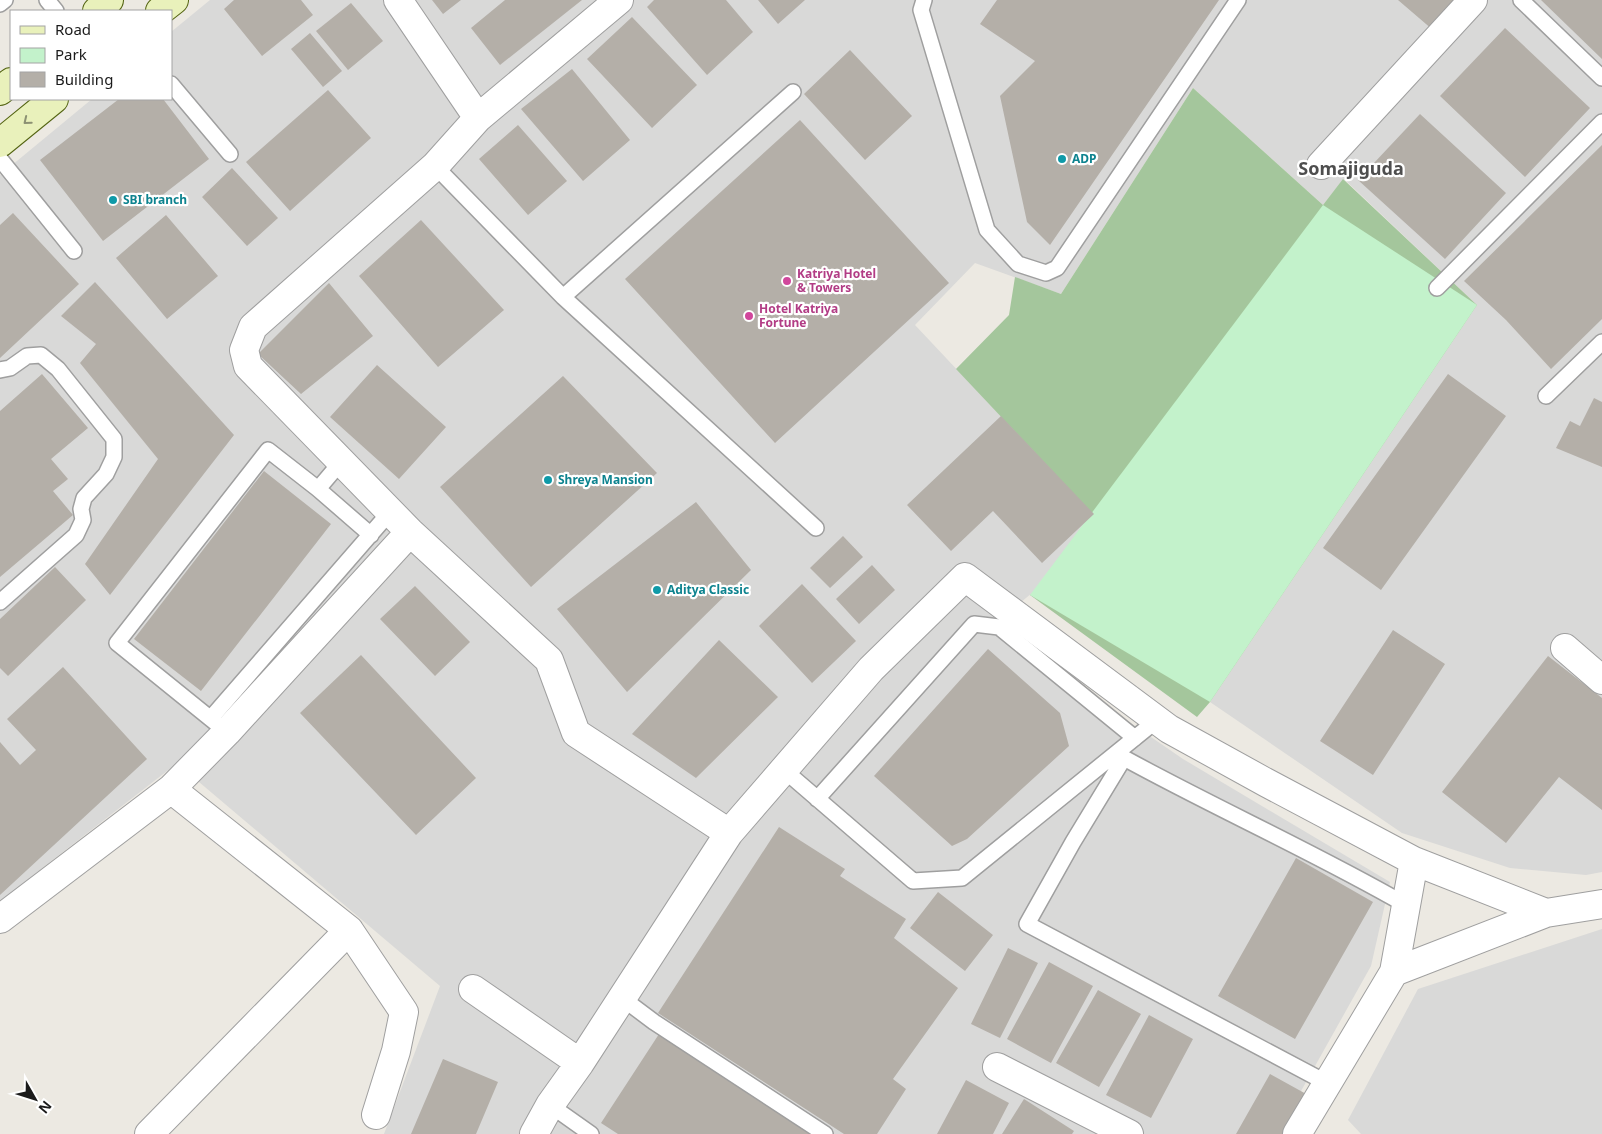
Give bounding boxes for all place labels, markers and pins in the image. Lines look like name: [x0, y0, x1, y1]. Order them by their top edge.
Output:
place label: ADP: [1072, 150, 1097, 167]
marker: ADP: [1056, 153, 1068, 165]
place label: SBI branch: [123, 191, 187, 208]
marker: SBI branch: [107, 194, 119, 206]
place label: Katriya Hotel & Towers: [797, 265, 876, 296]
marker: Katriya Hotel & Towers: [781, 275, 793, 287]
place label: Hotel Katriya Fortune: [759, 300, 838, 331]
marker: Hotel Katriya Fortune: [743, 310, 755, 322]
place label: Shreya Mansion: [558, 471, 653, 488]
marker: Shreya Mansion: [542, 474, 554, 486]
place label: Aditya Classic: [667, 581, 749, 598]
marker: Aditya Classic: [651, 584, 663, 596]

